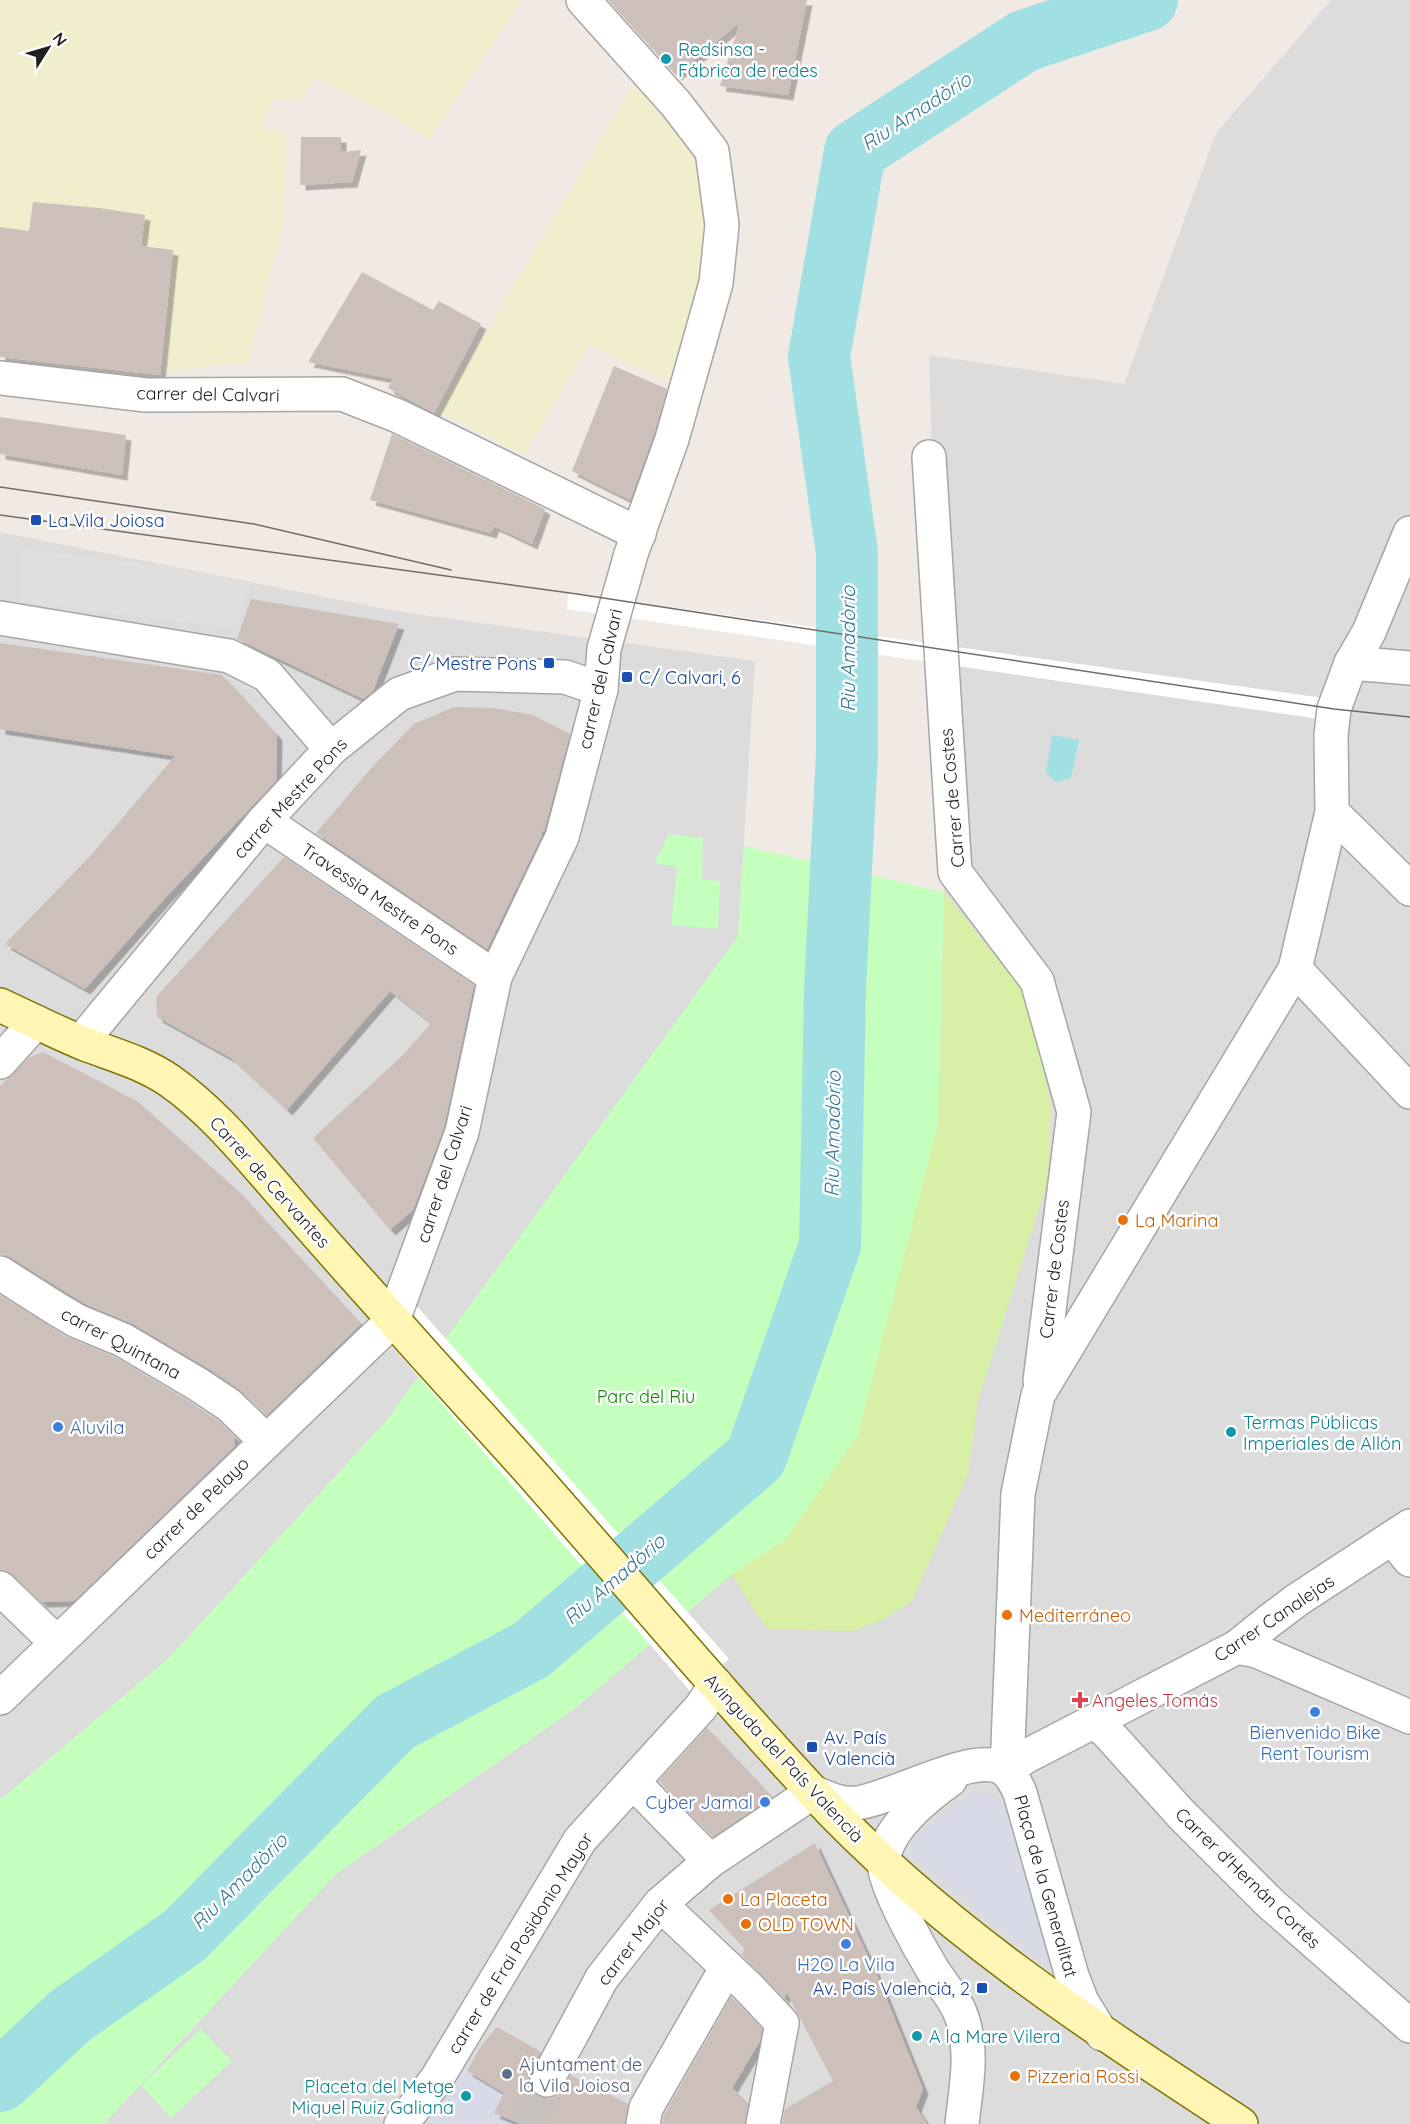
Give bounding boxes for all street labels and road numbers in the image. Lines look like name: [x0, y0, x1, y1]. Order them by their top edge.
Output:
street label: carrer del Calvari: [136, 381, 280, 407]
street label: carrer del Calvari: [573, 607, 627, 751]
street label: Carrer de Costes: [934, 727, 970, 869]
street label: carrer Mestre Pons: [228, 733, 352, 863]
street label: Travessia Mestre Pons: [297, 838, 463, 960]
street label: carrer del Calvari: [411, 1102, 477, 1246]
street label: Carrer de Cervantes: [205, 1111, 335, 1253]
street label: Carrer de Costes: [1034, 1198, 1074, 1340]
street label: carrer Quintana: [57, 1302, 185, 1384]
street label: carrer de Pelayo: [138, 1452, 254, 1564]
street label: Carrer Canalejas: [1209, 1569, 1339, 1667]
street label: Avinguda del País Valencià: [699, 1669, 869, 1847]
street label: Plaça de la Generalitat: [1009, 1792, 1083, 1980]
street label: Carrer d'Hernán Cortés: [1170, 1803, 1326, 1953]
street label: carrer de Frai Posidonio Mayor: [442, 1828, 598, 2058]
street label: carrer Major: [592, 1894, 674, 1990]

